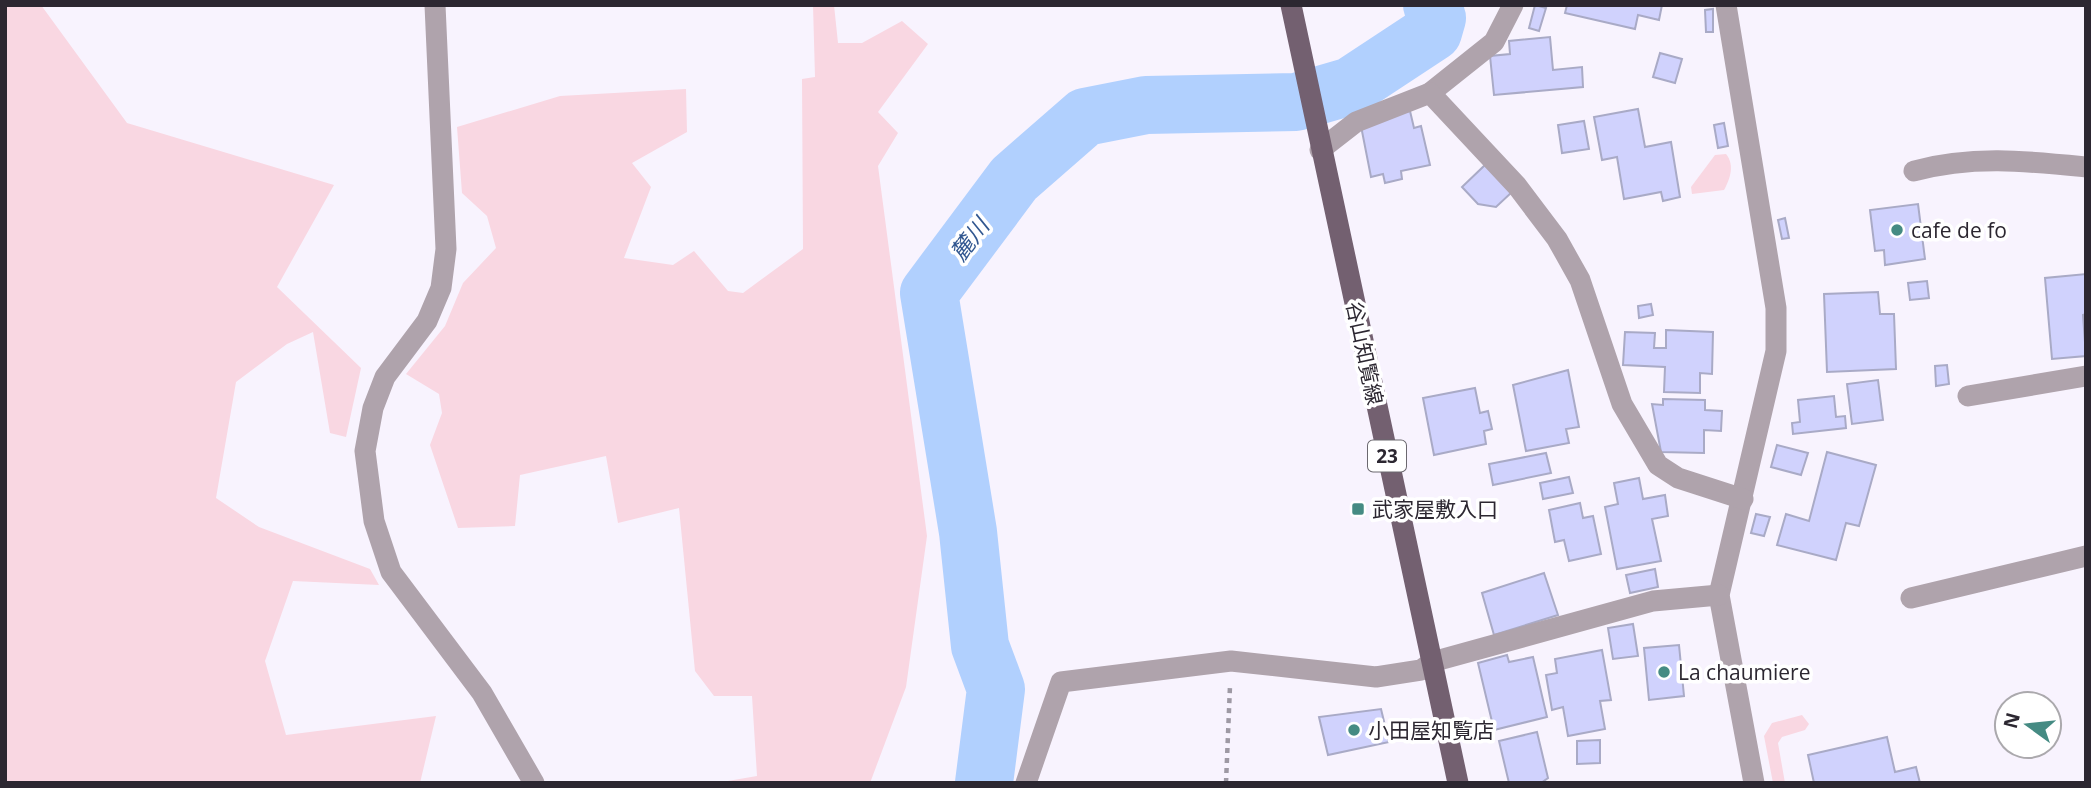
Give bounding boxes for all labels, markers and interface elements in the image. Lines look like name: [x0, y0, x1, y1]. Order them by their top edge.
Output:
water label: 麓川: [942, 209, 997, 267]
place label: cafe de fo: [1911, 216, 2007, 244]
marker: cafe de fo: [1889, 222, 1905, 238]
street label: 谷山知覧線: [1340, 299, 1390, 407]
road number: 23: [1368, 440, 1406, 471]
place label: 武家屋敷入口: [1372, 495, 1498, 523]
marker: 武家屋敷入口: [1350, 501, 1366, 517]
place label: La chaumiere: [1678, 658, 1810, 686]
marker: La chaumiere: [1656, 664, 1672, 680]
north arrow: [1993, 690, 2063, 760]
text: N: [1997, 710, 2026, 731]
place label: 小田屋知覧店: [1368, 716, 1494, 744]
marker: 小田屋知覧店: [1346, 722, 1362, 738]

